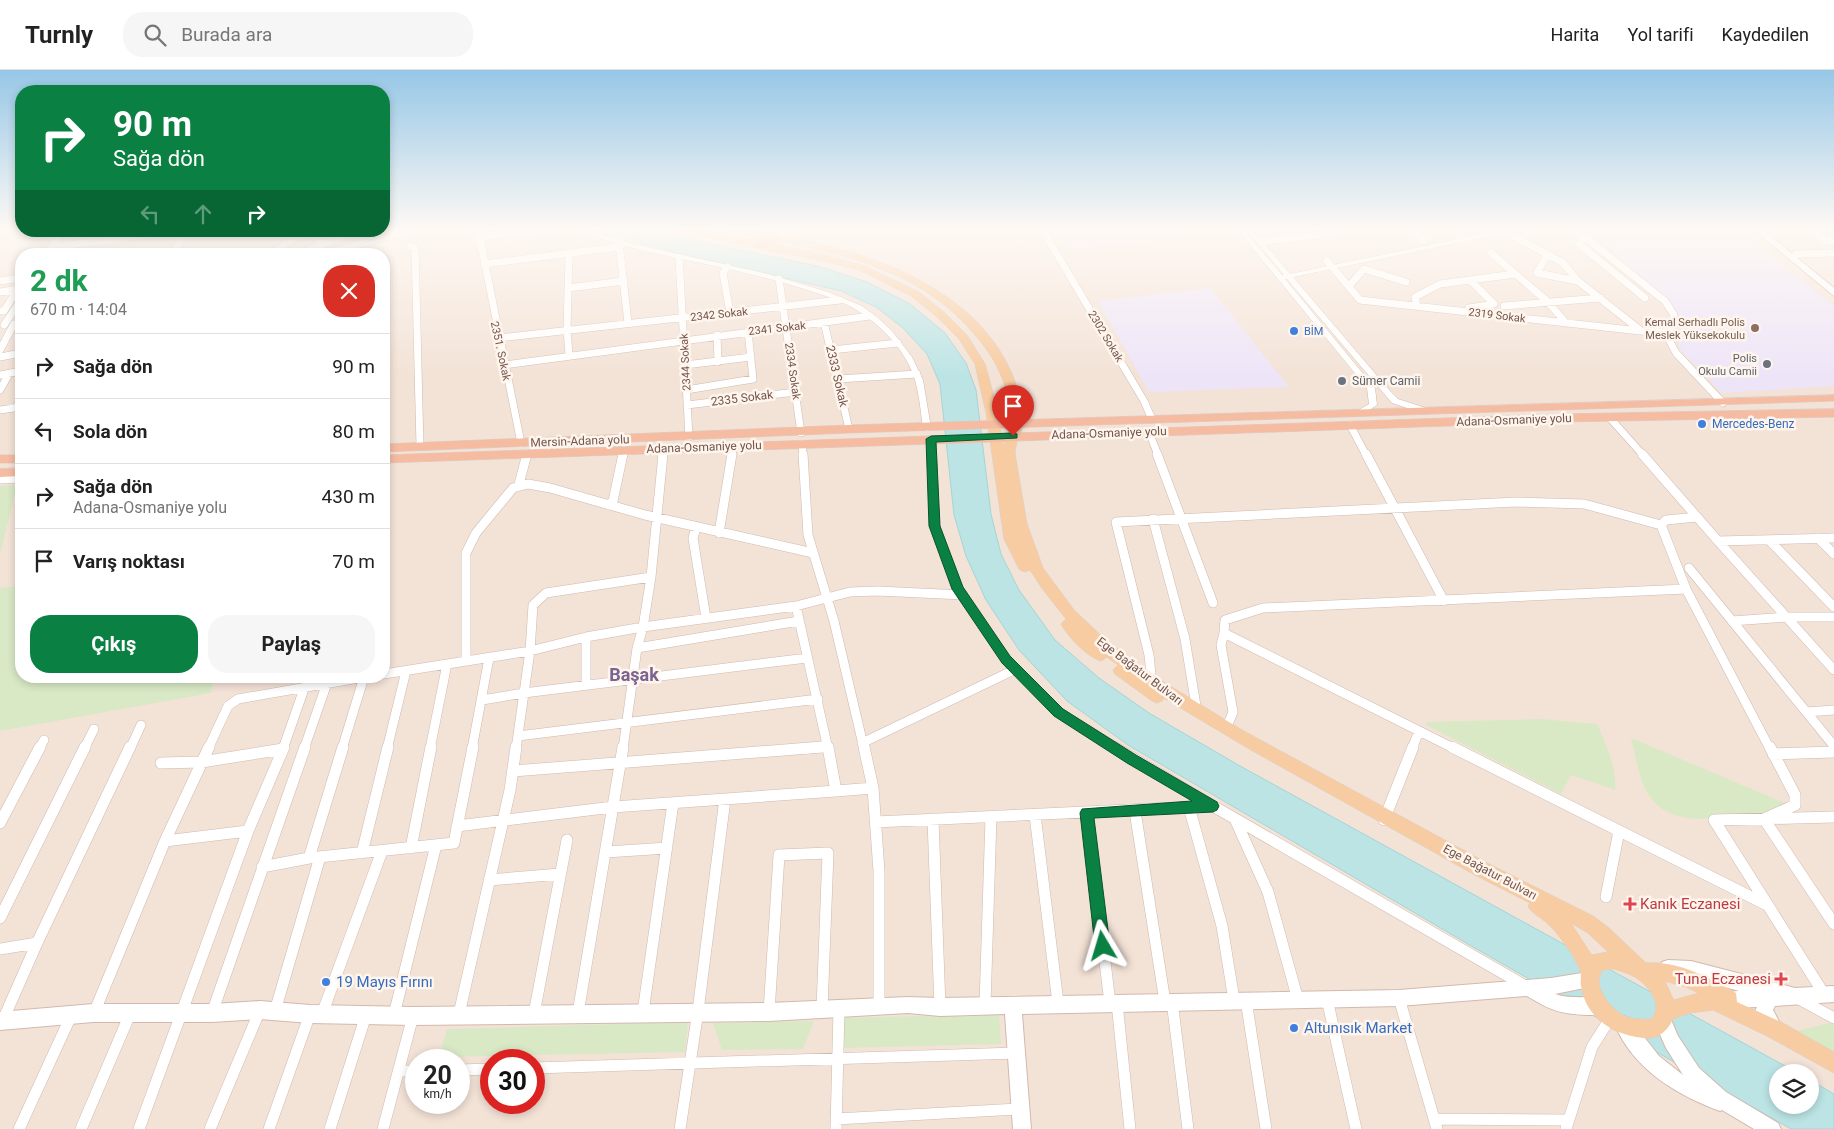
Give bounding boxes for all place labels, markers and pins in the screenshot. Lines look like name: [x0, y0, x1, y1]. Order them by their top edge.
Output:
place label: Kemal Serhadlı Polis Meslek Yüksekokulu: [1645, 316, 1745, 342]
marker: Kemal Serhadlı Polis Meslek Yüksekokulu: [1749, 322, 1761, 334]
marker: BİM: [1288, 325, 1300, 337]
place label: BİM: [1304, 325, 1323, 338]
place label: Polis Okulu Camii: [1698, 352, 1757, 378]
marker: Polis Okulu Camii: [1761, 358, 1773, 370]
place label: Sümer Camii: [1352, 374, 1420, 388]
marker: Sümer Camii: [1336, 375, 1348, 387]
pin: [992, 385, 1034, 436]
place label: Mercedes-Benz: [1712, 417, 1795, 431]
marker: Mercedes-Benz: [1696, 418, 1708, 430]
place label: Kanık Eczanesi: [1640, 895, 1740, 913]
marker: Kanık Eczanesi: [1624, 898, 1636, 910]
place label: Tuna Eczanesi: [1675, 970, 1771, 988]
place label: 19 Mayıs Fırını: [336, 973, 433, 991]
marker: Tuna Eczanesi: [1775, 973, 1787, 985]
marker: 19 Mayıs Fırını: [320, 976, 332, 988]
place label: Altunısık Market: [1304, 1019, 1412, 1037]
marker: Altunısık Market: [1288, 1022, 1300, 1034]

